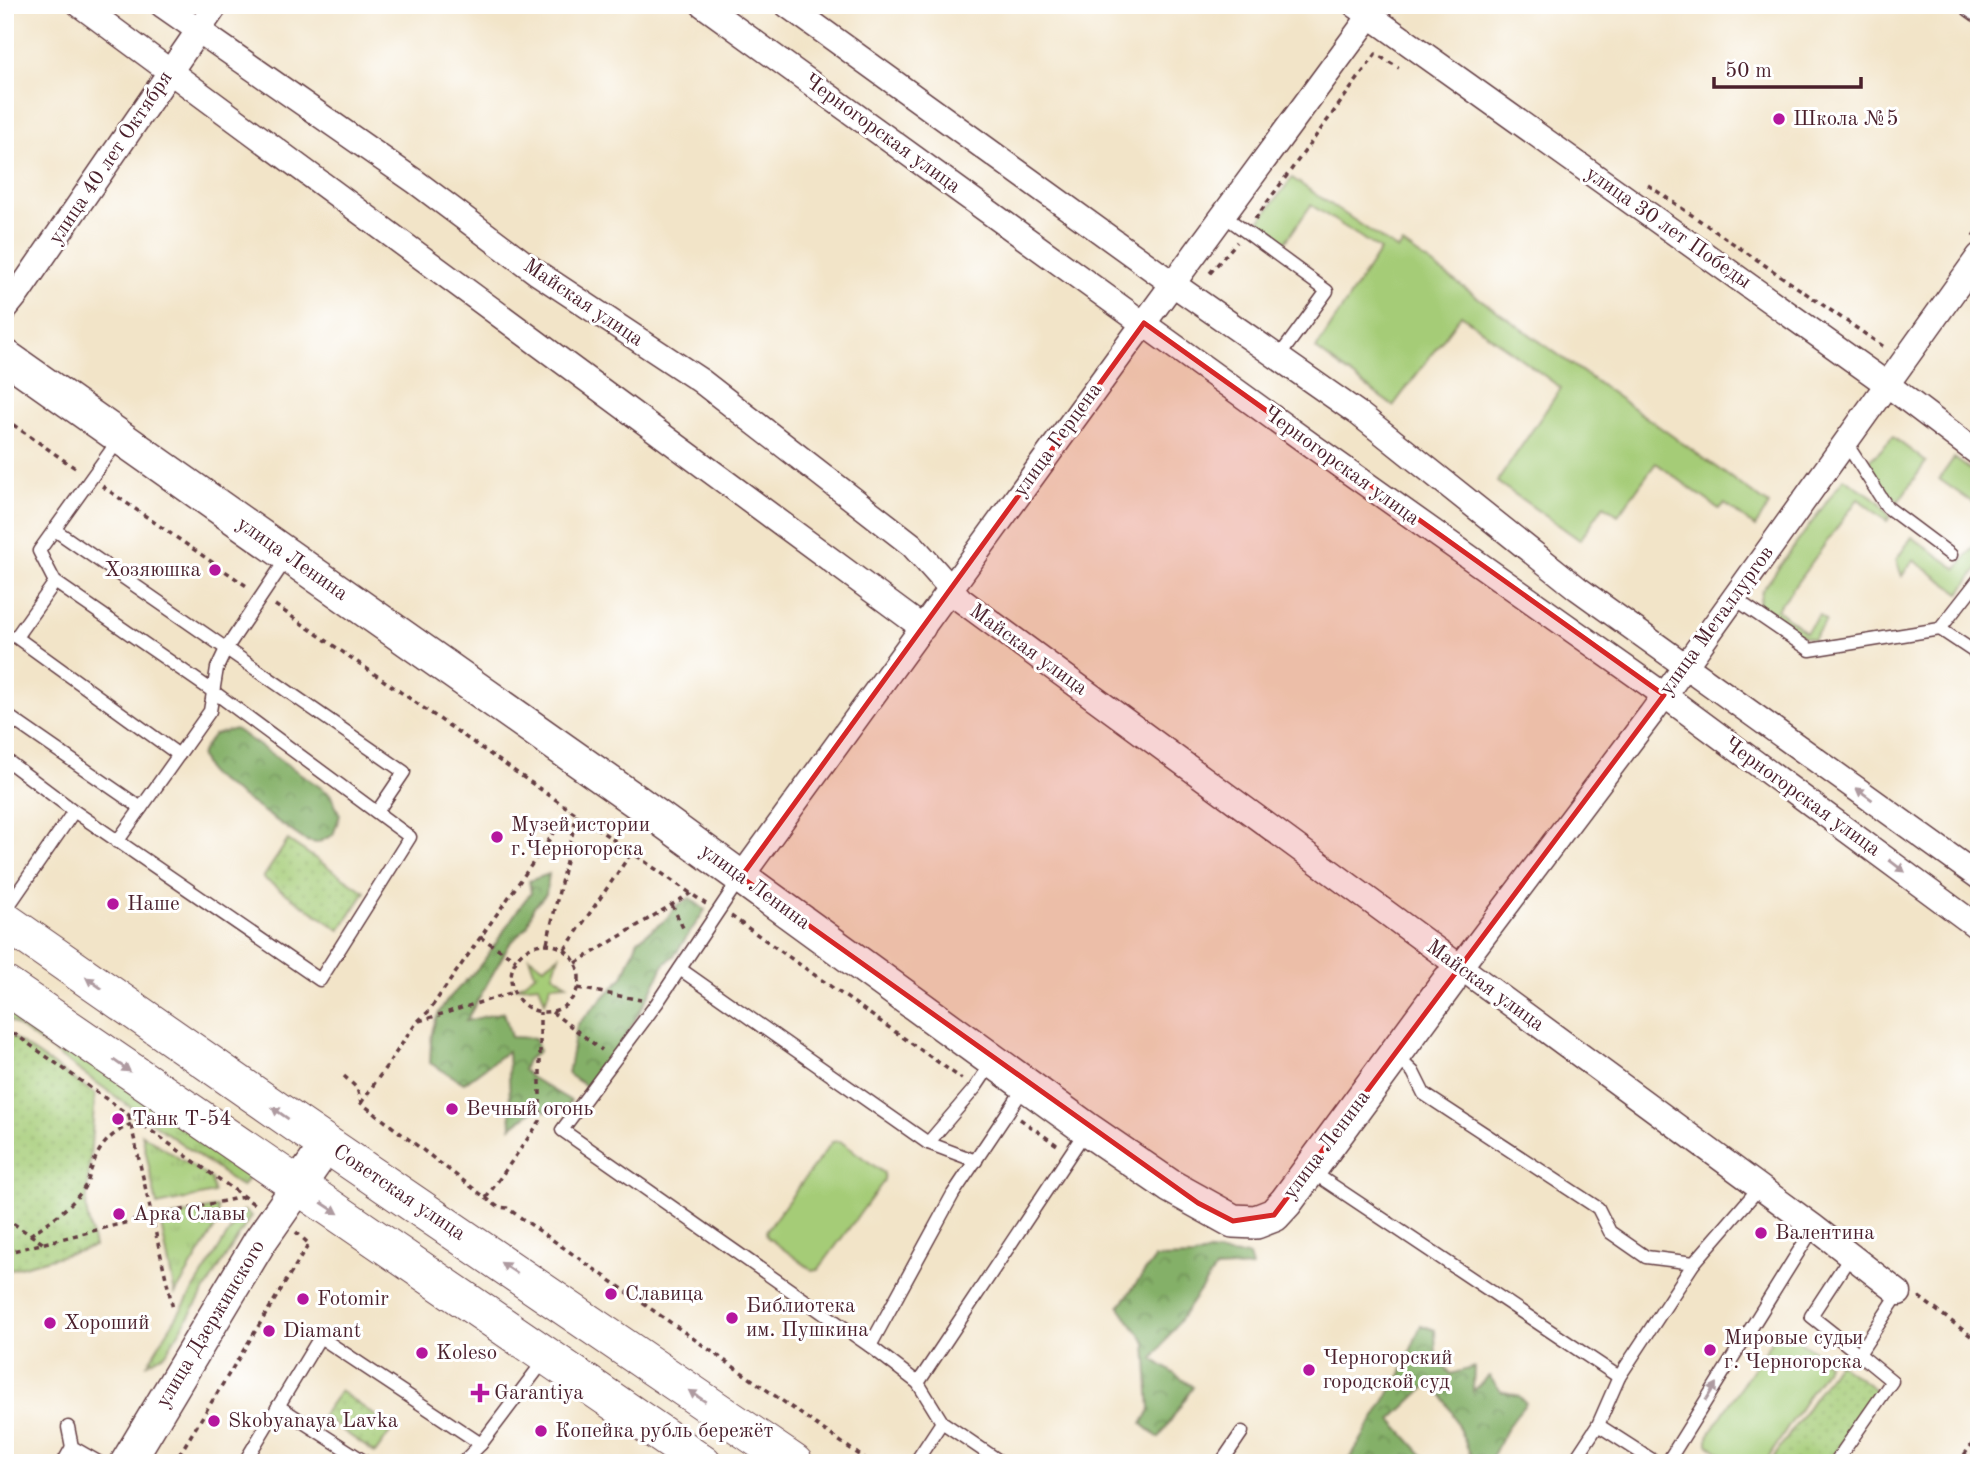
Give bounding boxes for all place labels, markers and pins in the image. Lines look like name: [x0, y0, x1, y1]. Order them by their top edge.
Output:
place label: Школа №5: [1793, 109, 1899, 130]
marker: Школа №5: [1771, 111, 1787, 127]
place label: Хозяюшка: [105, 560, 201, 581]
marker: Хозяюшка: [207, 562, 223, 578]
place label: Музей истории г.Черногорска: [511, 815, 650, 860]
marker: Музей истории г.Черногорска: [489, 829, 505, 845]
place label: Наше: [127, 894, 180, 915]
marker: Наше: [105, 896, 121, 912]
place label: Вечный огонь: [466, 1099, 594, 1120]
marker: Вечный огонь: [444, 1101, 460, 1117]
place label: Танк Т-54: [132, 1109, 231, 1130]
marker: Танк Т-54: [110, 1111, 126, 1127]
place label: Арка Славы: [133, 1204, 246, 1225]
marker: Арка Славы: [111, 1206, 127, 1222]
place label: Валентина: [1775, 1223, 1875, 1244]
marker: Валентина: [1753, 1225, 1769, 1241]
place label: Славица: [625, 1284, 703, 1305]
marker: Славица: [603, 1286, 619, 1302]
place label: Fotomir: [317, 1289, 389, 1310]
marker: Fotomir: [295, 1291, 311, 1307]
place label: Библиотека им. Пушкина: [746, 1296, 869, 1341]
marker: Библиотека им. Пушкина: [724, 1310, 740, 1326]
place label: Хороший: [64, 1313, 149, 1334]
marker: Хороший: [42, 1315, 58, 1331]
place label: Diamant: [283, 1321, 361, 1342]
marker: Diamant: [261, 1323, 277, 1339]
place label: Мировые судьи г. Черногорска: [1724, 1328, 1863, 1373]
marker: Мировые судьи г. Черногорска: [1702, 1342, 1718, 1358]
place label: Koleso: [436, 1343, 497, 1364]
marker: Koleso: [414, 1345, 430, 1361]
place label: Черногорский городской суд: [1323, 1348, 1453, 1393]
marker: Черногорский городской суд: [1301, 1362, 1317, 1378]
place label: Garantiya: [494, 1383, 584, 1404]
marker: Garantiya: [472, 1385, 488, 1401]
place label: Skobyanaya Lavka: [228, 1411, 398, 1432]
marker: Skobyanaya Lavka: [206, 1413, 222, 1429]
place label: Копейка рубль бережёт: [555, 1421, 773, 1442]
marker: Копейка рубль бережёт: [533, 1423, 549, 1439]

